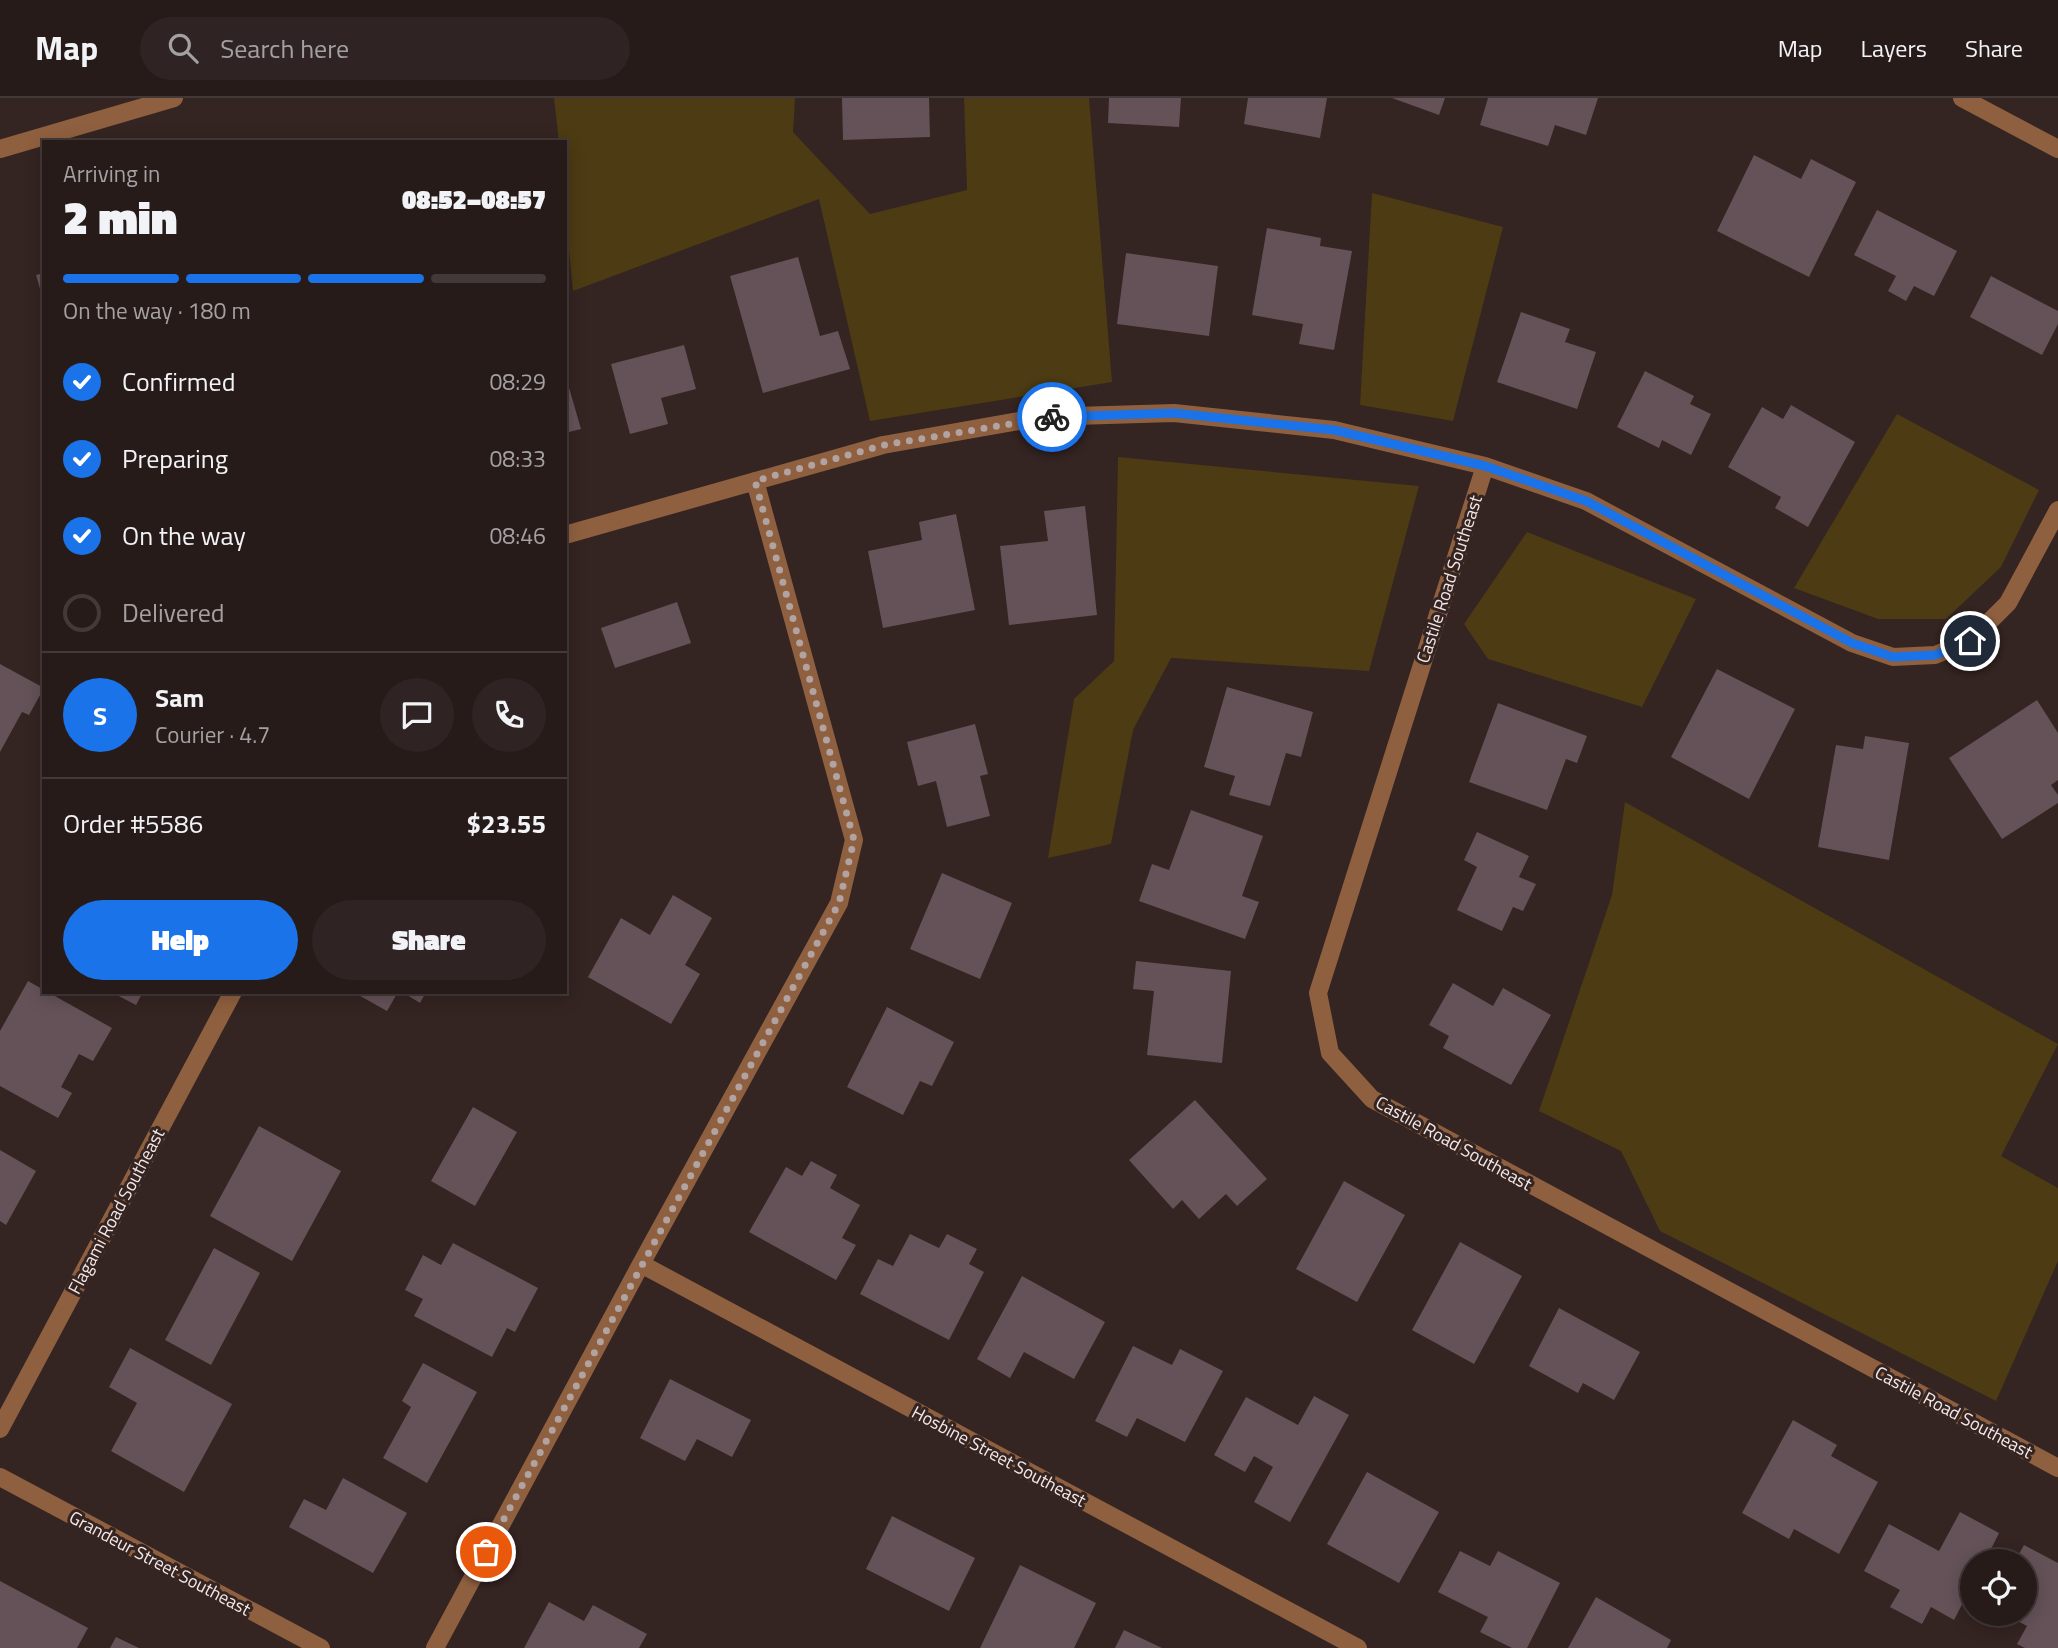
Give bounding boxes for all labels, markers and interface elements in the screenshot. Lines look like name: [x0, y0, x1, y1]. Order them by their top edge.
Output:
search box: [140, 17, 630, 80]
text: Map: [35, 23, 98, 73]
icon: search: [164, 29, 202, 67]
text: Search here: [220, 29, 349, 68]
text: Map: [1778, 30, 1823, 66]
text: Layers: [1861, 30, 1927, 66]
text: Share: [1965, 30, 2023, 66]
text: Arriving in: [63, 156, 160, 191]
text: 08:52–08:57: [402, 180, 546, 219]
text: 2 min: [63, 182, 177, 252]
text: On the way · 180 m: [63, 293, 251, 328]
text: Confirmed: [122, 362, 236, 401]
icon: check: [63, 363, 101, 401]
text: 08:29: [489, 364, 546, 399]
courier: [1017, 382, 1087, 452]
icon: bike: [1033, 398, 1071, 436]
text: Preparing: [122, 439, 228, 478]
icon: check: [63, 440, 101, 478]
text: 08:33: [489, 441, 546, 476]
street label: Castile Road Southeast: [1409, 491, 1489, 666]
text: On the way: [122, 516, 246, 555]
icon: check: [63, 517, 101, 555]
text: 08:46: [489, 518, 546, 553]
text: Delivered: [122, 593, 225, 632]
pin: [1940, 611, 2000, 671]
icon: home: [1951, 622, 1989, 660]
text: Sam: [155, 678, 204, 717]
button: chat: [380, 678, 454, 752]
button: phone: [472, 678, 546, 752]
text: S: [93, 696, 107, 735]
text: Courier · 4.7: [155, 717, 270, 752]
text: Order #5586: [63, 804, 203, 843]
text: $23.55: [467, 804, 546, 843]
button: Help: [63, 900, 298, 980]
button: Share: [312, 900, 546, 980]
street label: Castile Road Southeast: [1371, 1089, 1538, 1198]
street label: Flagami Road Southeast: [61, 1123, 172, 1299]
street label: Castile Road Southeast: [1870, 1359, 2038, 1465]
street label: Hosbine Street Southeast: [907, 1399, 1092, 1514]
street label: Grandeur Street Southeast: [64, 1504, 256, 1623]
pin: [456, 1522, 516, 1582]
icon: bag: [467, 1533, 505, 1571]
map controls: [1960, 1549, 2037, 1626]
button: locate: [1960, 1549, 2037, 1626]

